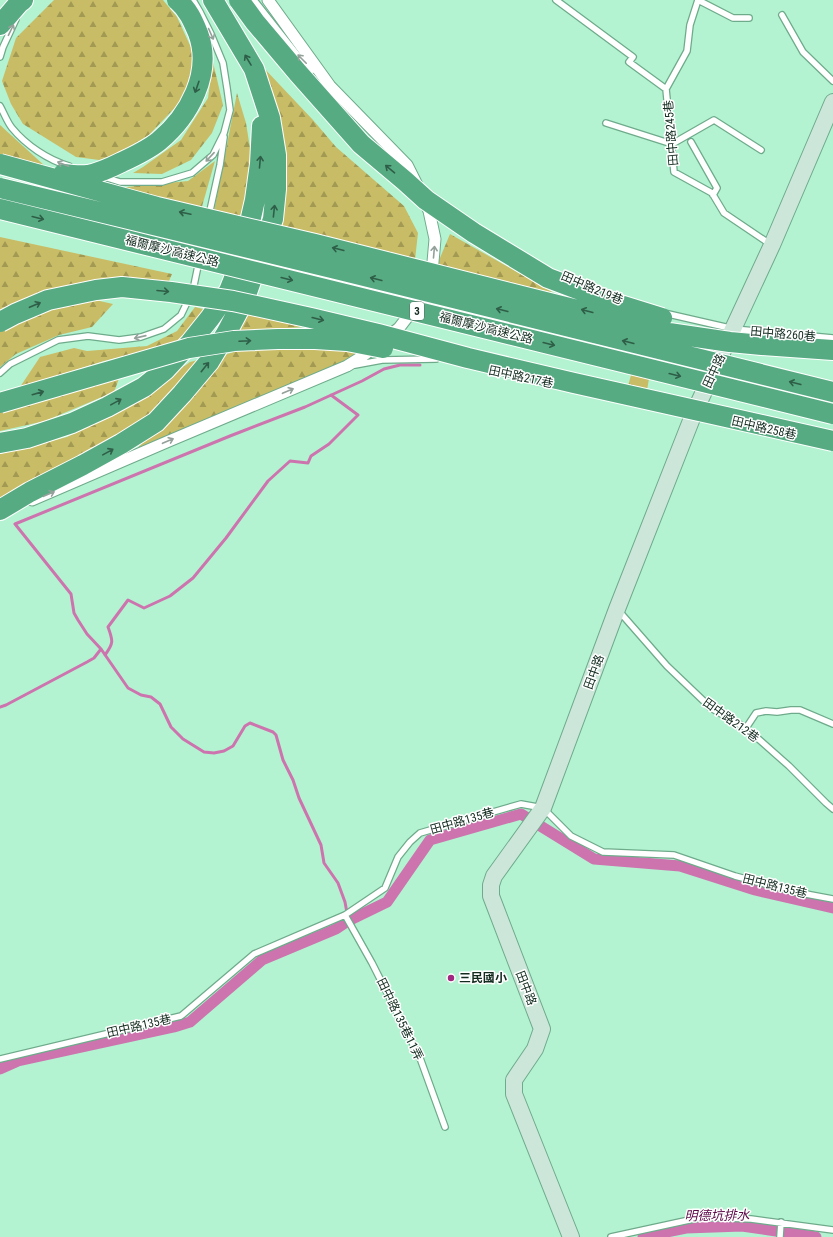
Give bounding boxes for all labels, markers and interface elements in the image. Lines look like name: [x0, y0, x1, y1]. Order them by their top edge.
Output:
one-way arrow: [8, 25, 15, 37]
one-way arrow: [208, 28, 215, 40]
one-way arrow: [244, 54, 252, 66]
one-way arrow: [297, 54, 307, 64]
one-way arrow: [193, 81, 200, 94]
street label: 田中路245巷: [661, 100, 681, 166]
one-way arrow: [206, 152, 215, 162]
one-way arrow: [257, 156, 264, 169]
one-way arrow: [57, 159, 69, 167]
one-way arrow: [385, 164, 396, 173]
one-way arrow: [270, 205, 277, 218]
one-way arrow: [179, 208, 192, 216]
one-way arrow: [31, 215, 44, 223]
street label: 福爾摩沙高速公路: [124, 233, 220, 269]
one-way arrow: [332, 245, 345, 253]
one-way arrow: [430, 246, 437, 259]
street label: 田中路219巷: [559, 269, 625, 307]
one-way arrow: [370, 274, 383, 282]
one-way arrow: [280, 276, 293, 284]
one-way arrow: [156, 287, 169, 295]
one-way arrow: [29, 301, 41, 309]
road number: 3: [410, 302, 424, 320]
one-way arrow: [496, 306, 509, 314]
one-way arrow: [581, 307, 594, 315]
street label: 福爾摩沙高速公路: [438, 310, 534, 346]
one-way arrow: [311, 316, 324, 324]
street label: 田中路260巷: [750, 324, 816, 344]
one-way arrow: [134, 333, 147, 341]
one-way arrow: [238, 337, 251, 344]
one-way arrow: [622, 338, 635, 345]
one-way arrow: [542, 340, 555, 348]
street label: 田中路: [700, 352, 728, 390]
one-way arrow: [200, 361, 209, 372]
street label: 田中路217巷: [487, 363, 555, 391]
one-way arrow: [668, 371, 681, 379]
one-way arrow: [789, 379, 802, 387]
one-way arrow: [282, 387, 294, 394]
one-way arrow: [31, 389, 44, 396]
one-way arrow: [109, 398, 121, 406]
street label: 田中路258巷: [730, 414, 798, 442]
one-way arrow: [162, 437, 174, 444]
one-way arrow: [102, 447, 114, 455]
one-way arrow: [43, 489, 55, 497]
street label: 田中路: [581, 653, 607, 691]
street label: 田中路212巷: [700, 695, 762, 745]
street label: 田中路135巷: [428, 805, 496, 837]
street label: 田中路135巷: [741, 871, 809, 901]
street label: 田中路: [513, 969, 539, 1007]
place label: 三民國小: [459, 971, 507, 985]
marker: 三民國小: [446, 973, 456, 983]
street label: 田中路135巷11弄: [374, 976, 426, 1062]
street label: 田中路135巷: [105, 1012, 173, 1040]
water label: 明德坑排水: [684, 1207, 751, 1224]

